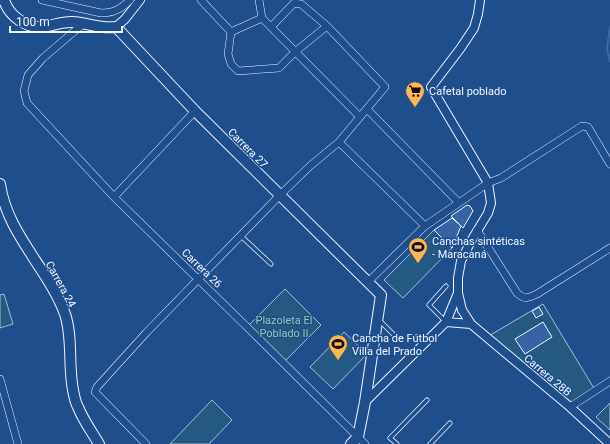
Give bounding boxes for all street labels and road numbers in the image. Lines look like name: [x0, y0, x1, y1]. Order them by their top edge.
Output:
street label: Carrera 27: [225, 126, 270, 171]
street label: Carrera 26: [179, 246, 224, 291]
street label: Carrera 24: [43, 259, 79, 310]
street label: Carrera 28B: [521, 352, 574, 399]

